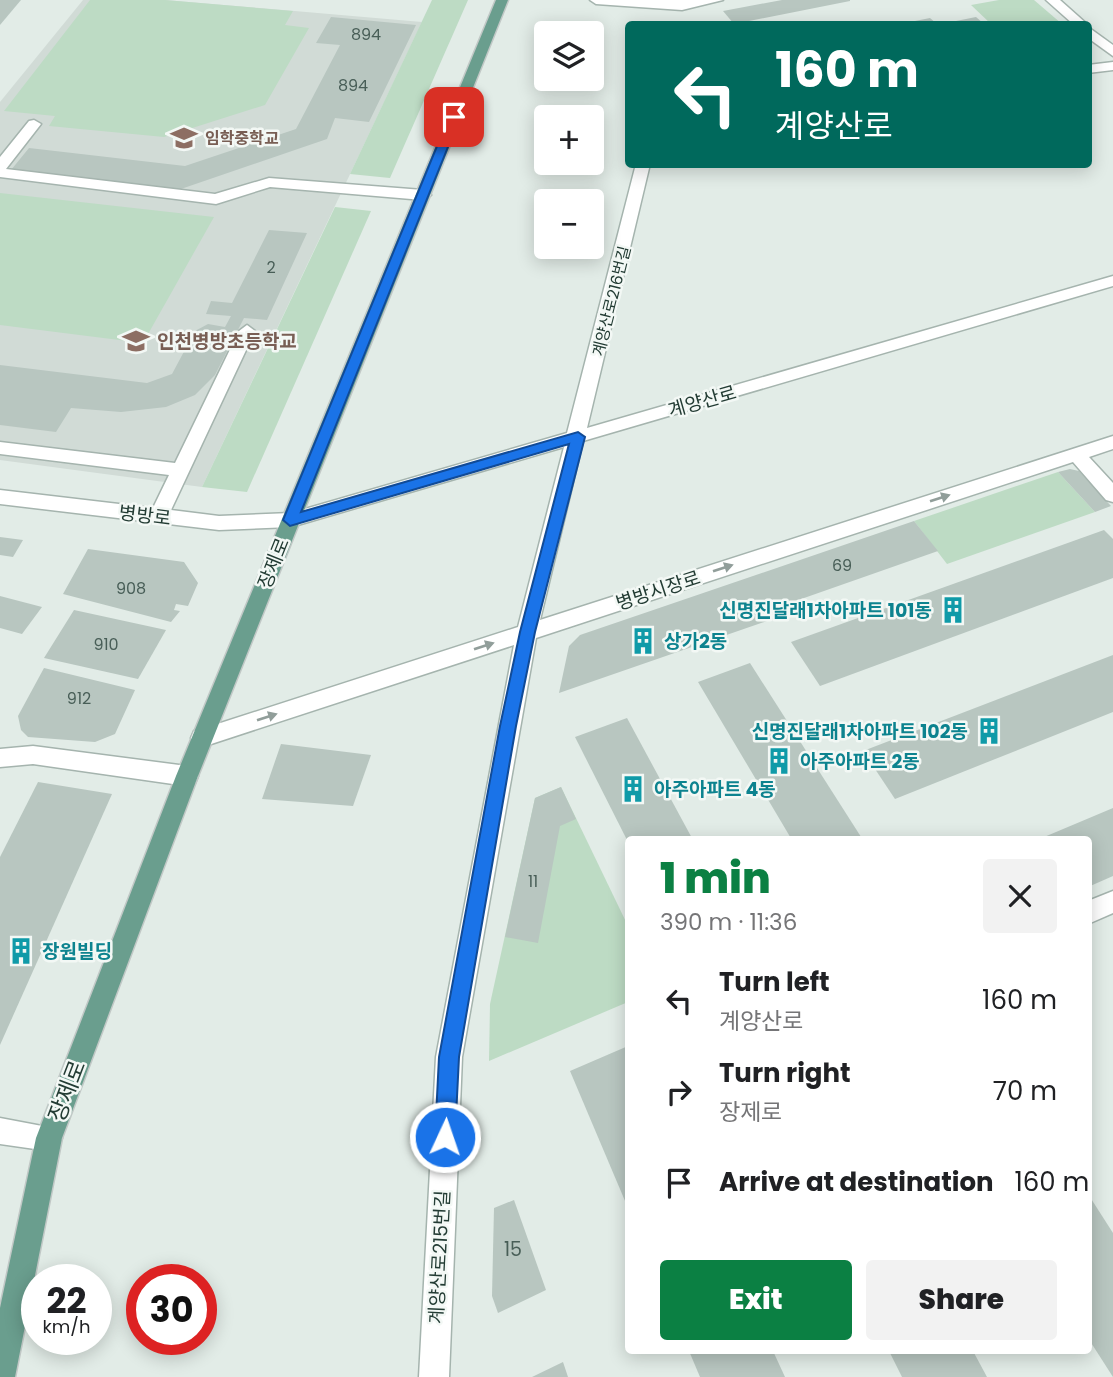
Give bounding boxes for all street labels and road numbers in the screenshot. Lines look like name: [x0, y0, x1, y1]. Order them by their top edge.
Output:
street label: 계양산로216번길: [587, 244, 636, 359]
street label: 계양산로: [665, 379, 739, 424]
street label: 병방로: [117, 499, 173, 532]
street label: 장제로: [251, 534, 296, 593]
street label: 병방시장로: [612, 564, 704, 617]
street label: 장제로: [41, 1056, 93, 1126]
street label: 계양산로215번길: [423, 1189, 456, 1325]

